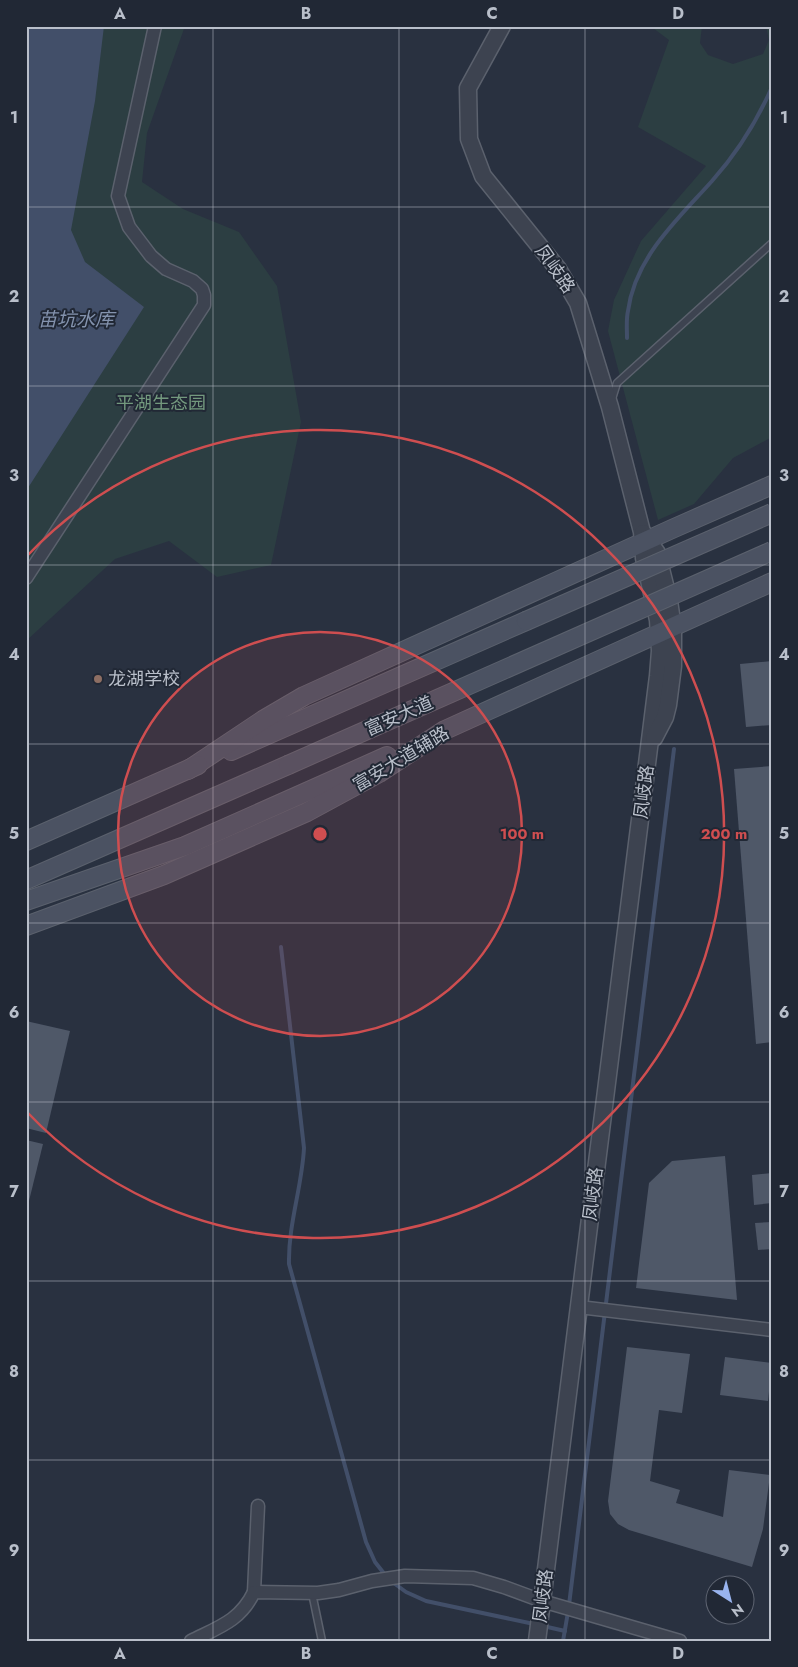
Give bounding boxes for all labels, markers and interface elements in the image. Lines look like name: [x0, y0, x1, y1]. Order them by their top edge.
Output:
text: A: [113, 2, 126, 25]
text: B: [301, 2, 311, 25]
text: C: [486, 2, 498, 25]
text: D: [672, 2, 684, 25]
text: 1: [10, 106, 18, 129]
text: 1: [780, 106, 788, 129]
street label: 凤岐路: [529, 239, 581, 299]
text: 2: [9, 285, 19, 308]
text: 2: [779, 285, 789, 308]
water label: 苗坑水库: [38, 306, 117, 333]
park label: 平湖生态园: [116, 390, 206, 416]
text: 3: [9, 464, 19, 487]
text: 3: [779, 464, 789, 487]
text: 4: [8, 643, 20, 666]
text: 4: [778, 643, 790, 666]
place label: 龙湖学校: [108, 666, 180, 692]
marker: 龙湖学校: [92, 673, 104, 685]
street label: 富安大道: [361, 689, 437, 743]
street label: 富安大道辅路: [348, 720, 454, 798]
street label: 凤岐路: [628, 764, 660, 820]
text: 5: [9, 822, 19, 845]
text: 5: [779, 822, 789, 845]
text: 100 m: [500, 823, 544, 845]
text: 200 m: [701, 823, 747, 845]
centre of rings: [311, 825, 329, 843]
text: 6: [9, 1001, 19, 1024]
text: 6: [779, 1001, 789, 1024]
street label: 凤岐路: [577, 1166, 609, 1222]
text: 7: [9, 1180, 19, 1203]
text: 7: [779, 1180, 789, 1203]
text: 8: [9, 1360, 19, 1383]
text: 8: [779, 1360, 789, 1383]
text: 9: [9, 1539, 19, 1562]
text: 9: [779, 1539, 789, 1562]
street label: 凤岐路: [527, 1568, 559, 1624]
north arrow: [706, 1574, 756, 1624]
text: N: [727, 1599, 748, 1622]
text: A: [113, 1642, 126, 1665]
text: B: [301, 1642, 311, 1665]
text: C: [486, 1642, 498, 1665]
text: D: [672, 1642, 684, 1665]

